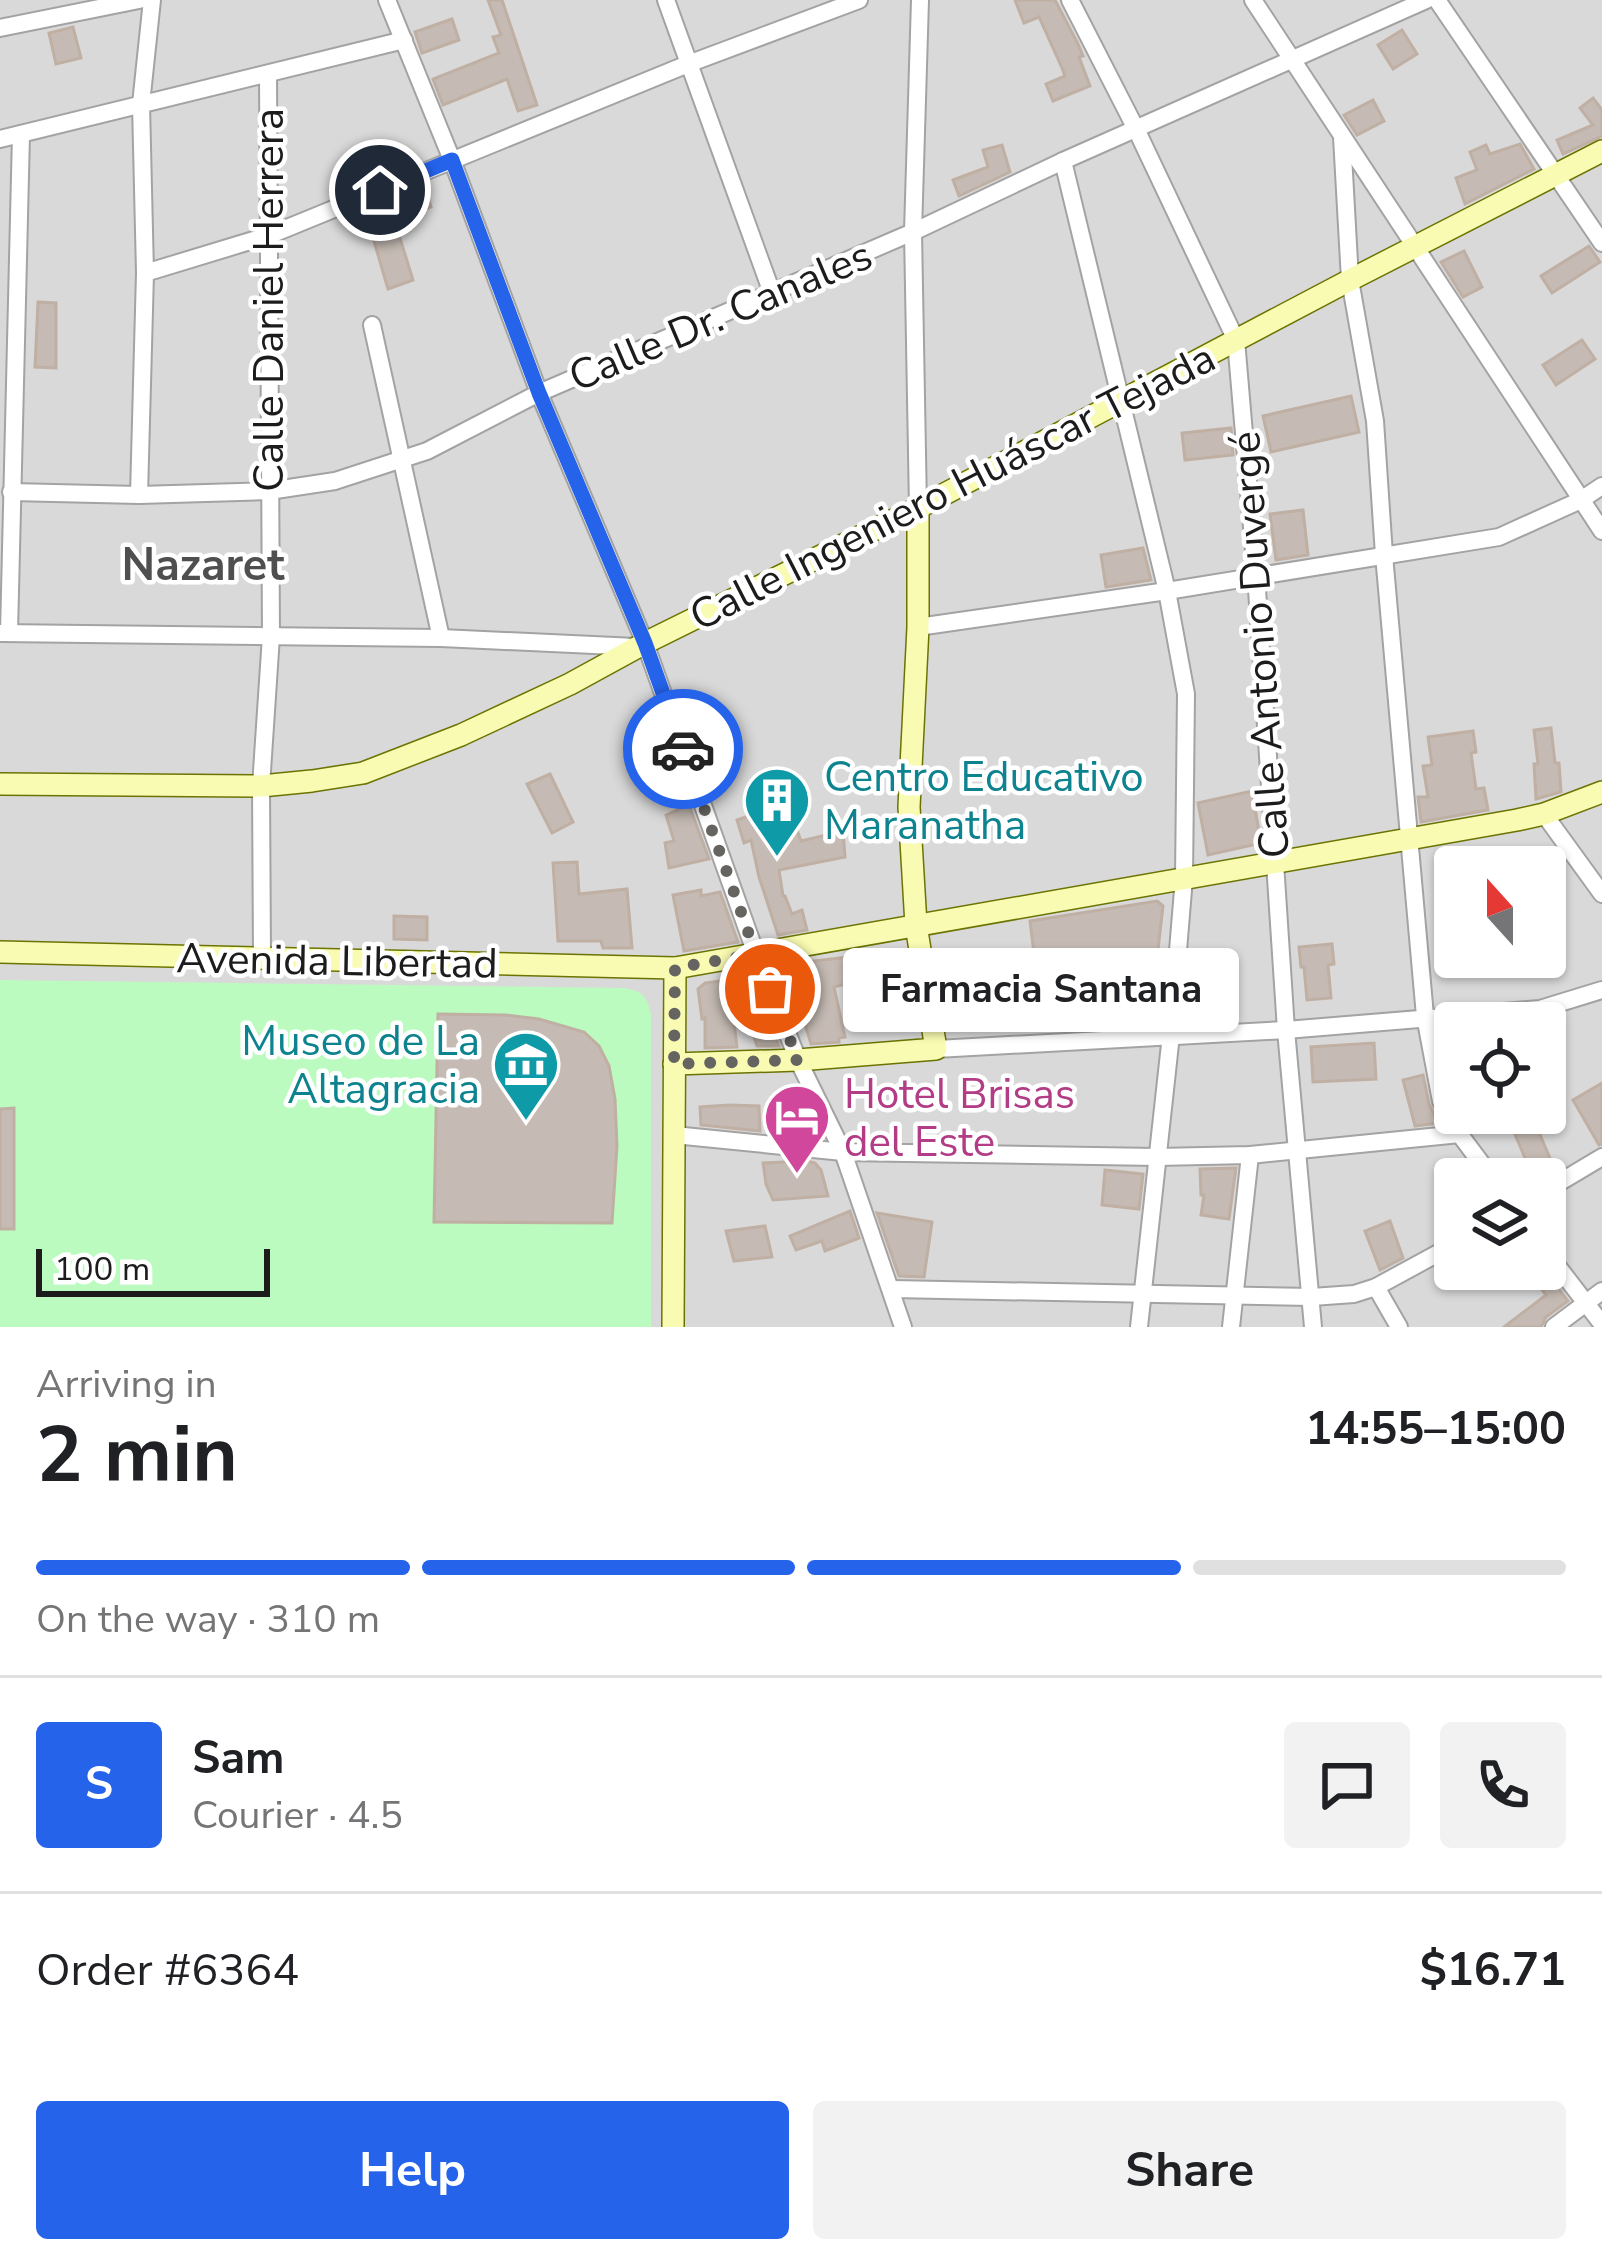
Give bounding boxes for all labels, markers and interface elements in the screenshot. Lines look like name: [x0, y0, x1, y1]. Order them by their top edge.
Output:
street label: Calle Daniel Herrera: [241, 108, 298, 492]
pin: [329, 139, 431, 241]
icon: home: [347, 157, 413, 223]
street label: Calle Dr. Canales: [560, 227, 881, 406]
street label: Calle Ingeniero Huáscar Tejada: [680, 330, 1225, 645]
street label: Calle Antonio Duvergé: [1217, 430, 1304, 860]
district label: Nazaret: [122, 535, 285, 596]
courier: [623, 689, 743, 809]
icon: car: [650, 716, 716, 782]
place label: Centro Educativo Maranatha: [824, 749, 1144, 854]
building icon: Centro Educativo Maranatha: [742, 765, 812, 859]
north arrow: [1434, 846, 1566, 978]
map controls: [1434, 846, 1566, 1290]
street label: Avenida Libertad: [176, 930, 498, 993]
pin: [719, 938, 821, 1040]
callout: Farmacia Santana: [842, 947, 1238, 1031]
icon: bag: [737, 956, 803, 1022]
text: Farmacia Santana: [880, 963, 1202, 1016]
button: locate: [1434, 1002, 1566, 1134]
place label: Museo de La Altagracia: [241, 1013, 480, 1118]
museum icon: Museo de La Altagracia: [491, 1029, 561, 1123]
place label: Hotel Brisas del Este: [844, 1066, 1075, 1171]
hotel icon: Hotel Brisas del Este: [762, 1082, 832, 1176]
button: layers: [1434, 1158, 1566, 1290]
scale bar: [36, 1243, 270, 1296]
text: 100 m: [54, 1247, 150, 1292]
text: Arriving in: [36, 1358, 217, 1411]
text: 14:55–15:00: [1305, 1399, 1566, 1460]
text: 2 min: [36, 1402, 238, 1509]
text: On the way · 310 m: [36, 1593, 380, 1646]
button: chat: [1284, 1722, 1410, 1848]
button: phone: [1440, 1722, 1566, 1848]
text: Sam: [192, 1728, 284, 1789]
text: S: [85, 1754, 113, 1815]
text: Courier · 4.5: [192, 1789, 403, 1842]
text: Order #6364: [36, 1940, 299, 2001]
text: $16.71: [1420, 1940, 1566, 2001]
button: Help: [36, 2101, 789, 2239]
button: Share: [813, 2101, 1566, 2239]

